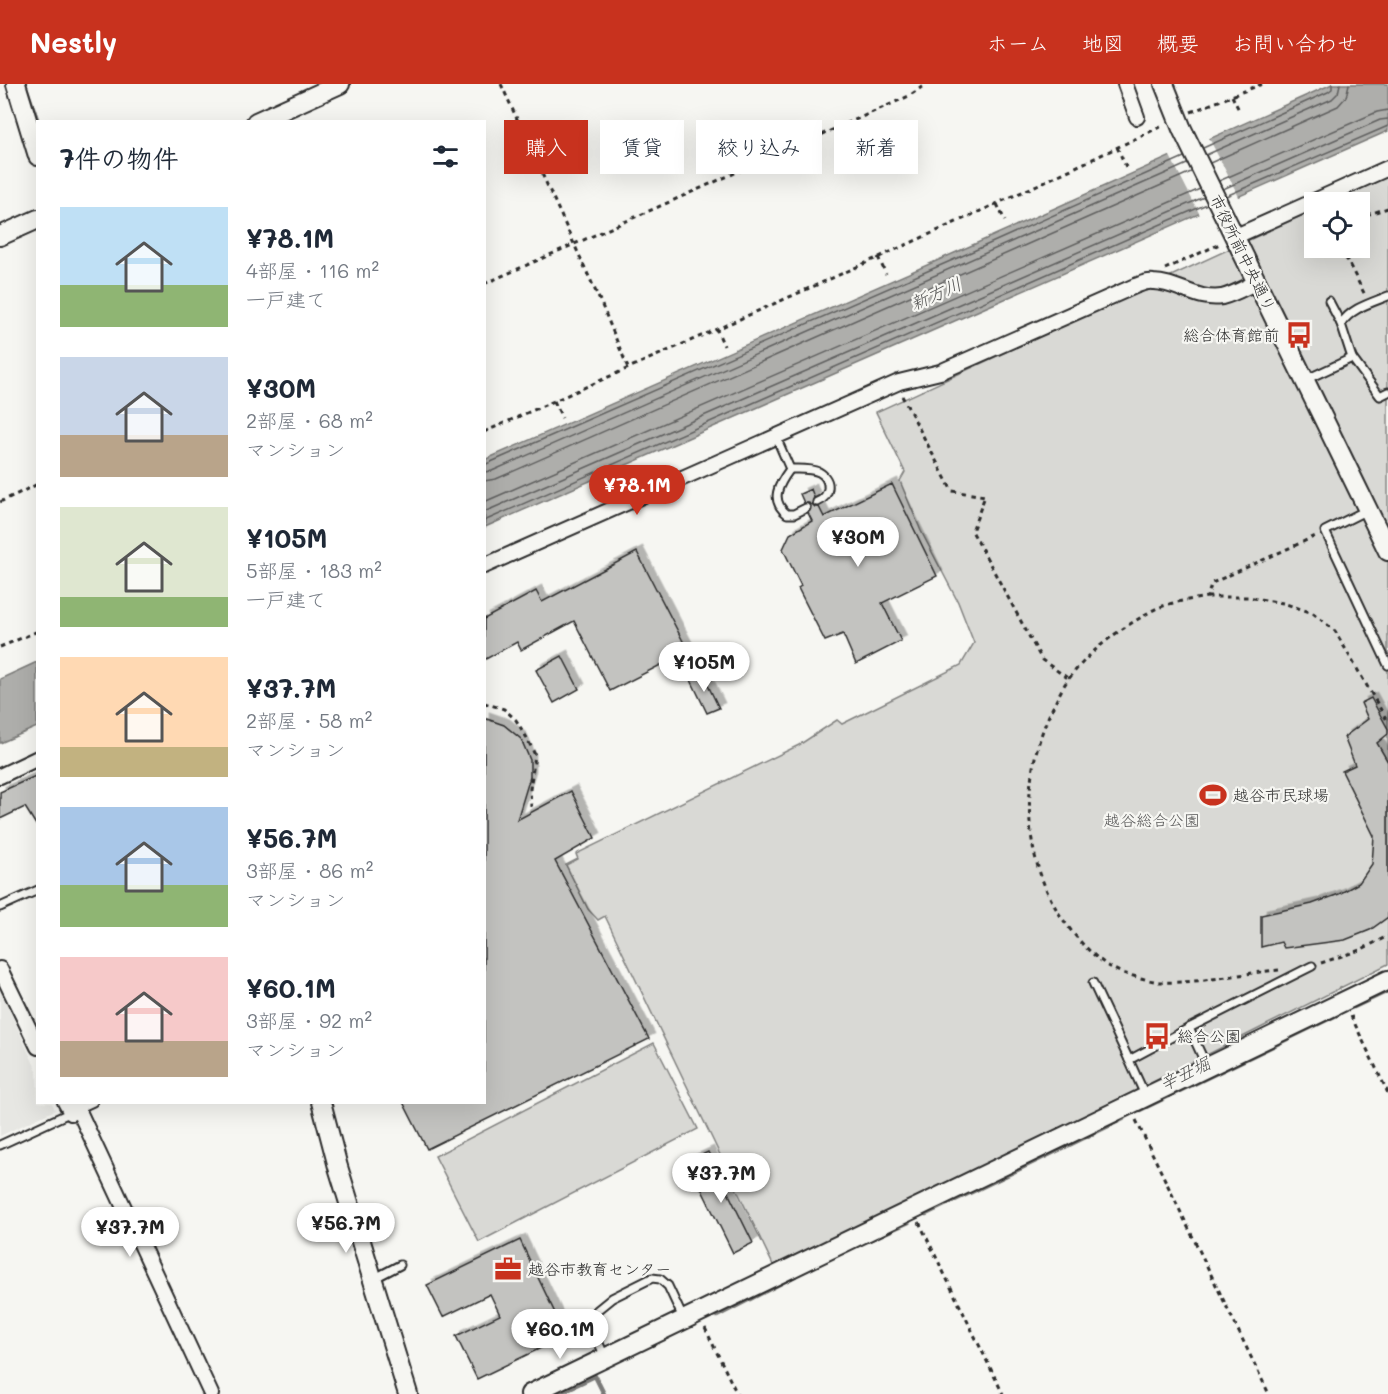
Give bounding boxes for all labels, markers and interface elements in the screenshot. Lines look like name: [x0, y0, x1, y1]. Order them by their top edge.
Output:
text: Nestly: [30, 24, 117, 60]
text: ホーム: [987, 29, 1049, 56]
text: 地図: [1082, 29, 1124, 56]
text: 概要: [1157, 29, 1199, 56]
text: お問い合わせ: [1232, 29, 1358, 56]
chip: 購入: [504, 120, 588, 174]
chip: 賃貸: [600, 120, 684, 174]
chip: 絞り込み: [696, 120, 822, 174]
chip: 新着: [834, 120, 918, 174]
icon: filters: [429, 140, 462, 173]
text: 7件の物件: [60, 141, 178, 175]
street label: 市役所前中央通り: [1206, 191, 1281, 315]
map controls: [1304, 192, 1370, 258]
button: locate: [1304, 192, 1370, 258]
text: ¥78.1M: [246, 221, 334, 255]
icon: home: [108, 231, 180, 303]
text: 4部屋 · 116 m²: [246, 257, 379, 283]
water label: 新方川: [906, 271, 965, 315]
text: 一戸建て: [246, 286, 326, 312]
bus stop icon: 総合体育館前: [1284, 320, 1314, 350]
place label: 総合体育館前: [1183, 324, 1279, 345]
text: ¥30M: [246, 371, 316, 405]
icon: home: [108, 381, 180, 453]
text: 2部屋 · 68 m²: [246, 407, 373, 433]
text: マンション: [246, 436, 345, 462]
pin: ¥78.1M: [588, 465, 686, 516]
text: ¥78.1M: [603, 471, 671, 497]
pin: ¥30M: [822, 517, 894, 568]
text: ¥105M: [246, 521, 327, 555]
text: ¥30M: [831, 523, 885, 549]
icon: home: [108, 531, 180, 603]
text: 5部屋 · 183 m²: [246, 557, 382, 583]
text: 一戸建て: [246, 586, 326, 612]
pin: ¥105M: [662, 642, 746, 693]
text: ¥105M: [673, 648, 735, 674]
text: ¥37.7M: [246, 671, 337, 705]
icon: home: [108, 681, 180, 753]
text: 2部屋 · 58 m²: [246, 707, 372, 733]
text: マンション: [246, 736, 345, 762]
sports icon: 越谷市民球場: [1198, 780, 1228, 810]
place label: 越谷市民球場: [1233, 784, 1329, 805]
park label: 越谷総合公園: [1104, 809, 1200, 830]
text: ¥56.7M: [246, 821, 337, 855]
icon: home: [108, 831, 180, 903]
text: 3部屋 · 86 m²: [246, 857, 373, 883]
text: マンション: [246, 886, 345, 912]
text: ¥60.1M: [246, 971, 336, 1005]
icon: home: [108, 981, 180, 1053]
text: 3部屋 · 92 m²: [246, 1007, 372, 1033]
bus stop icon: 総合公園: [1142, 1021, 1172, 1051]
place label: 総合公園: [1177, 1025, 1241, 1046]
text: マンション: [246, 1036, 345, 1062]
water label: 辛丑堀: [1155, 1050, 1215, 1096]
pin: ¥37.7M: [672, 1153, 770, 1204]
text: ¥37.7M: [686, 1159, 756, 1185]
pin: ¥56.7M: [297, 1203, 395, 1254]
pin: ¥37.7M: [81, 1207, 179, 1258]
text: ¥56.7M: [311, 1209, 381, 1235]
text: ¥37.7M: [95, 1213, 165, 1239]
office icon: 越谷市教育センター: [493, 1254, 523, 1284]
place label: 越谷市教育センター: [528, 1258, 671, 1279]
pin: ¥60.1M: [511, 1309, 609, 1360]
text: ¥60.1M: [525, 1315, 595, 1341]

